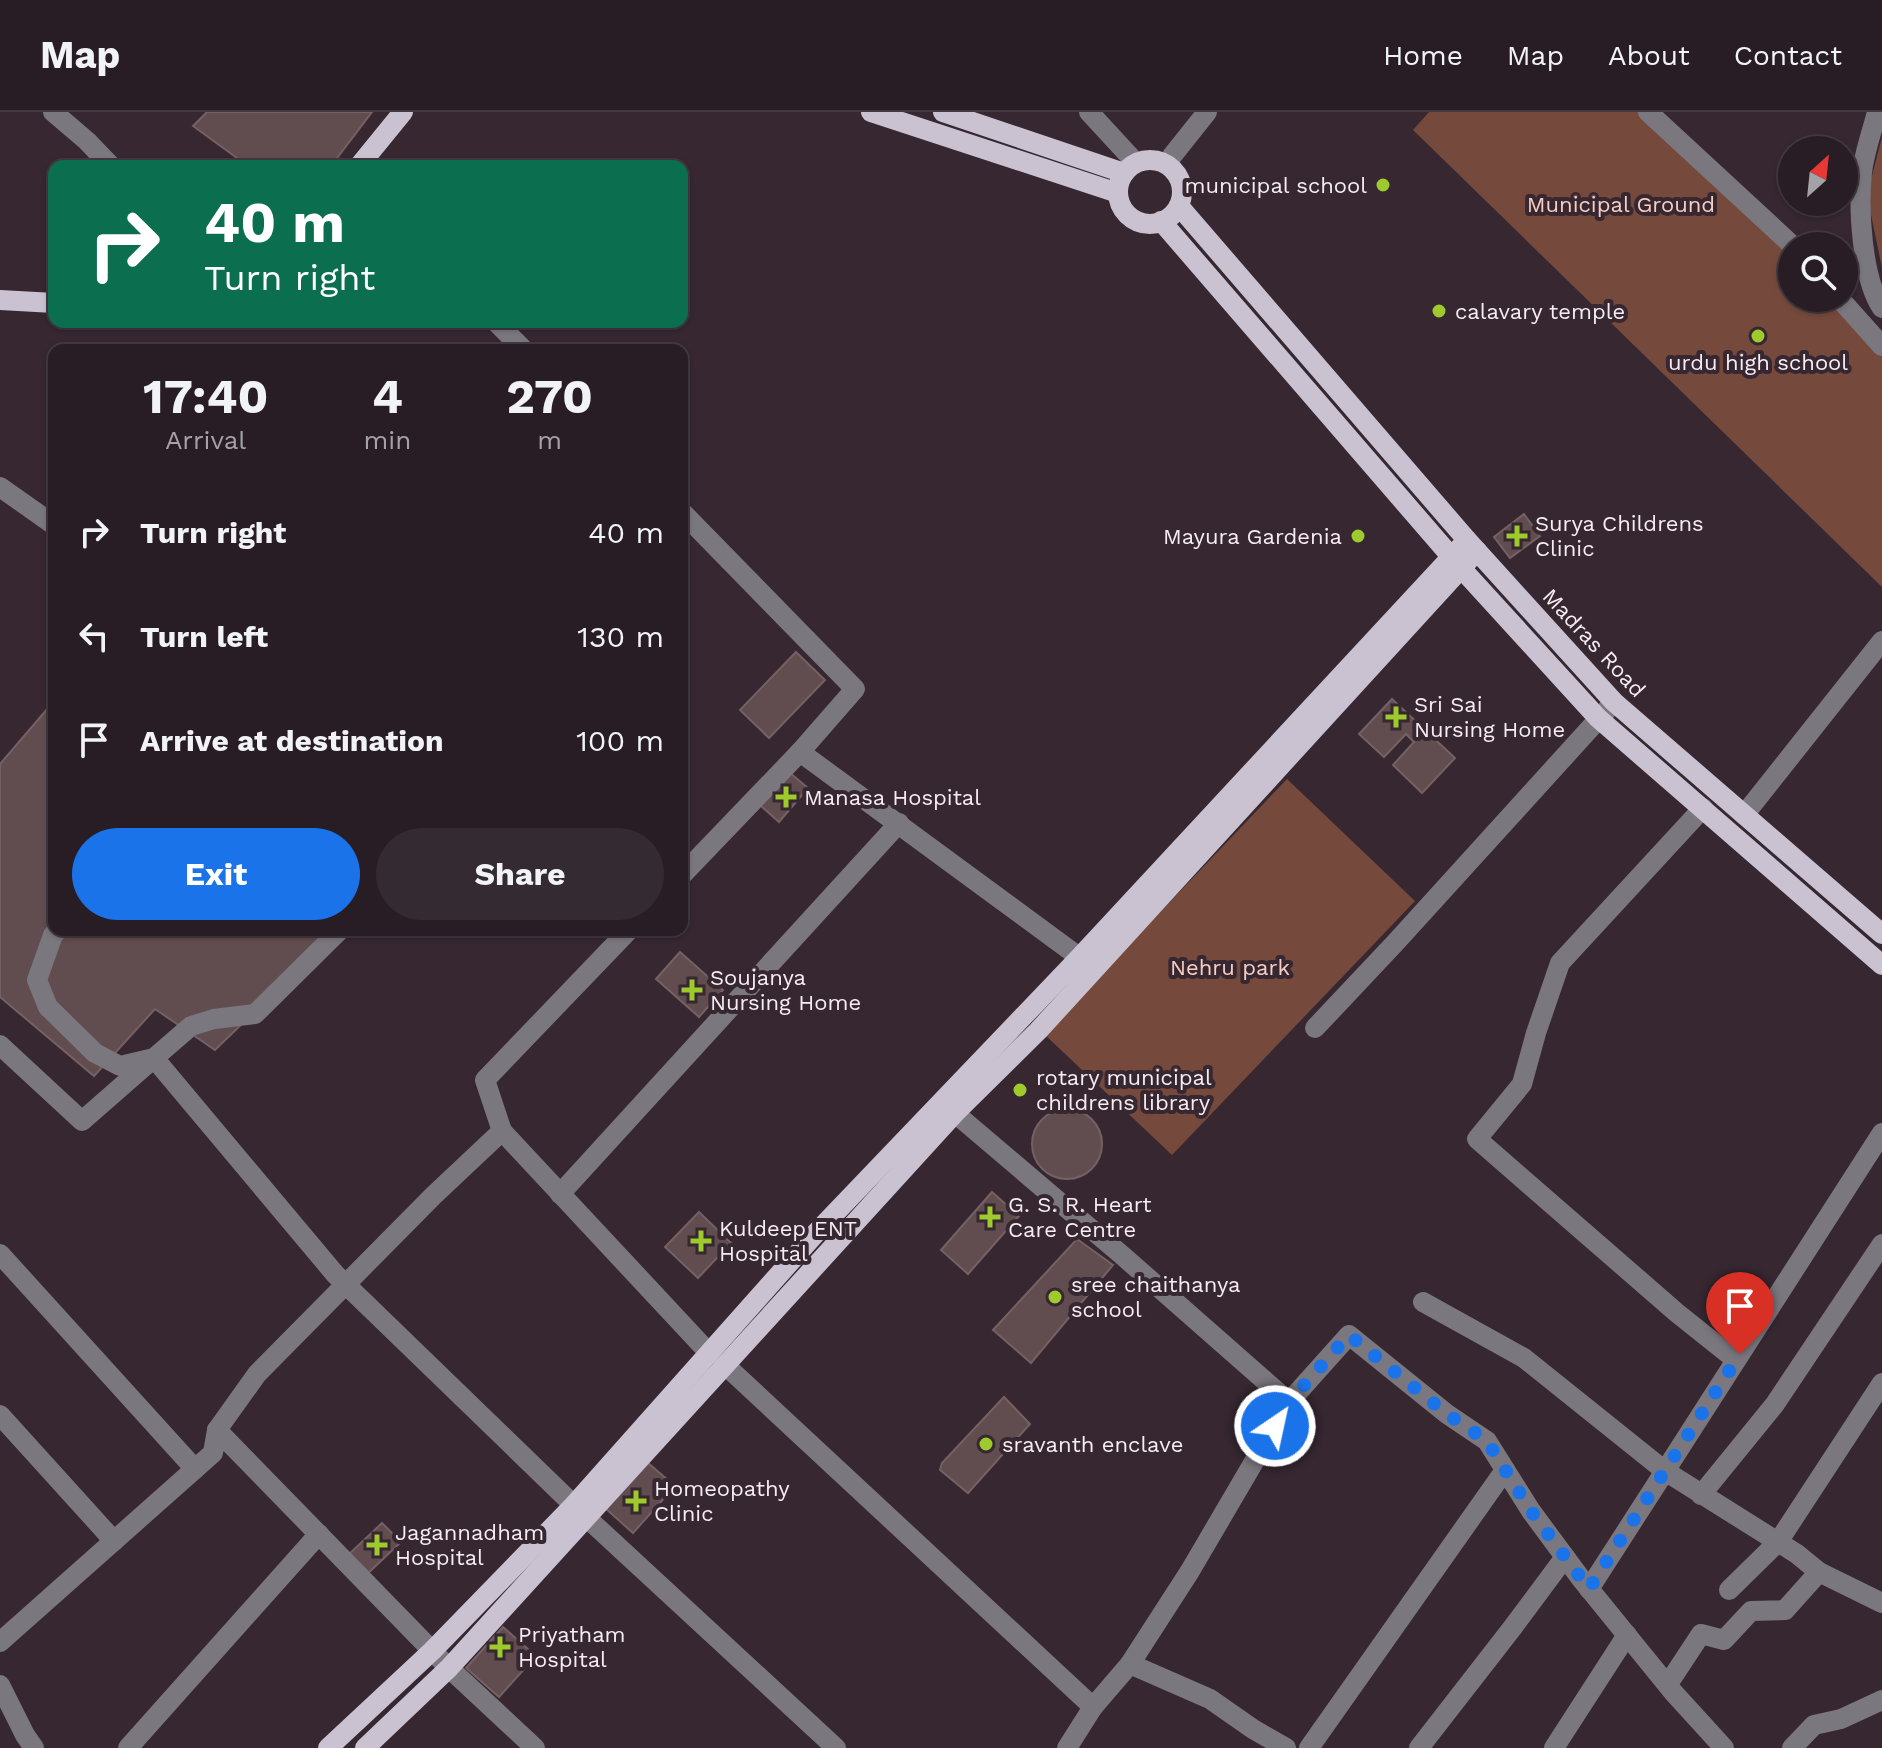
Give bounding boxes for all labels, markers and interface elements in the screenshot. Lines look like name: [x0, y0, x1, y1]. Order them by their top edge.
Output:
text: Map: [40, 33, 120, 77]
text: Home: [1383, 39, 1463, 72]
text: Map: [1507, 39, 1564, 72]
text: About: [1608, 39, 1690, 72]
text: Contact: [1734, 39, 1842, 72]
north arrow: [1778, 136, 1858, 216]
map controls: [1778, 136, 1858, 312]
place label: municipal school: [1184, 173, 1367, 198]
marker: municipal school: [1374, 176, 1392, 194]
text: 40 m: [204, 190, 345, 256]
icon: right: [72, 192, 176, 296]
park label: Municipal Ground: [1527, 192, 1715, 217]
button: search: [1778, 232, 1858, 312]
text: Turn right: [204, 257, 375, 299]
place label: calavary temple: [1455, 299, 1625, 324]
marker: calavary temple: [1430, 302, 1448, 320]
marker: urdu high school: [1749, 327, 1767, 345]
place label: urdu high school: [1668, 350, 1848, 375]
text: 17:40: [143, 368, 268, 425]
text: 4: [372, 368, 403, 425]
text: 270: [506, 368, 593, 425]
text: Arrival: [165, 425, 246, 455]
text: min: [364, 425, 411, 455]
text: m: [537, 425, 562, 455]
icon: right: [72, 510, 116, 554]
place label: Surya Childrens Clinic: [1535, 511, 1704, 561]
text: Turn right: [140, 515, 286, 550]
text: 40 m: [588, 515, 664, 550]
place label: Mayura Gardenia: [1163, 524, 1342, 549]
marker: Surya Childrens Clinic: [1506, 525, 1528, 547]
marker: Mayura Gardenia: [1349, 527, 1367, 545]
street label: Madras Road: [1538, 584, 1650, 702]
icon: left: [72, 614, 116, 658]
text: Turn left: [140, 619, 268, 654]
text: 130 m: [577, 619, 664, 654]
place label: Sri Sai Nursing Home: [1414, 692, 1565, 742]
marker: Sri Sai Nursing Home: [1385, 706, 1407, 728]
icon: arrive: [72, 718, 116, 762]
text: Arrive at destination: [140, 723, 444, 758]
text: 100 m: [576, 723, 664, 758]
place label: Manasa Hospital: [804, 785, 981, 810]
marker: Manasa Hospital: [775, 786, 797, 808]
button: Exit: [72, 828, 360, 920]
button: Share: [376, 828, 664, 920]
park label: Nehru park: [1170, 955, 1290, 980]
place label: Soujanya Nursing Home: [710, 965, 861, 1015]
marker: Soujanya Nursing Home: [681, 979, 703, 1001]
place label: rotary municipal childrens library: [1036, 1065, 1212, 1115]
marker: rotary municipal childrens library: [1011, 1081, 1029, 1099]
place label: G. S. R. Heart Care Centre: [1008, 1192, 1151, 1242]
marker: G. S. R. Heart Care Centre: [979, 1206, 1001, 1228]
place label: Kuldeep ENT Hospital: [719, 1216, 857, 1266]
marker: Kuldeep ENT Hospital: [690, 1230, 712, 1252]
place label: sree chaithanya school: [1071, 1272, 1240, 1322]
pin: [1706, 1272, 1774, 1354]
icon: arrive: [1718, 1284, 1762, 1328]
marker: sree chaithanya school: [1046, 1288, 1064, 1306]
position arrow: [1233, 1384, 1317, 1468]
place label: sravanth enclave: [1002, 1432, 1183, 1457]
marker: sravanth enclave: [977, 1435, 995, 1453]
place label: Homeopathy Clinic: [654, 1476, 790, 1526]
marker: Homeopathy Clinic: [625, 1490, 647, 1512]
place label: Jagannadham Hospital: [395, 1520, 544, 1570]
marker: Jagannadham Hospital: [366, 1534, 388, 1556]
place label: Priyatham Hospital: [518, 1622, 626, 1672]
marker: Priyatham Hospital: [489, 1636, 511, 1658]

